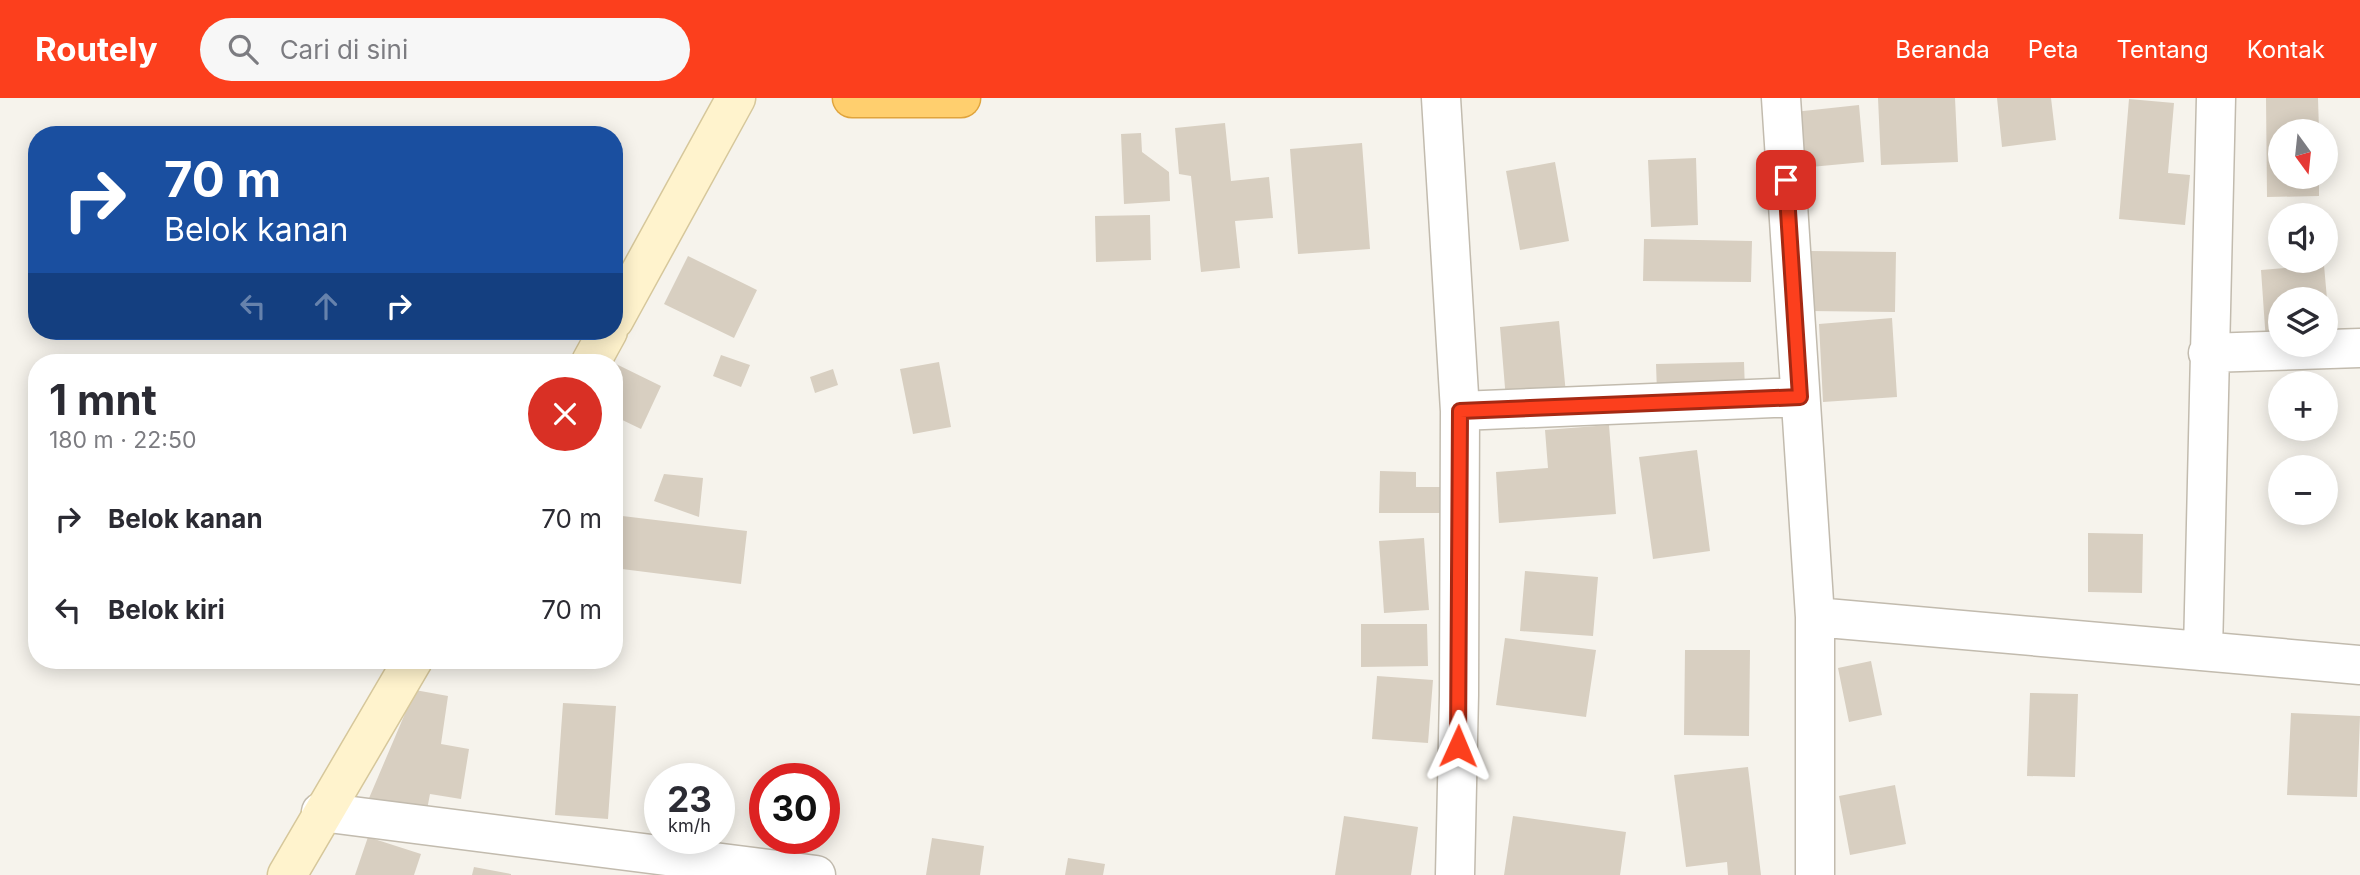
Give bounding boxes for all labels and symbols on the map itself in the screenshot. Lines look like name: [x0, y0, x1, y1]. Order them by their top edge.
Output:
north arrow: [2268, 119, 2338, 189]
pin: [1756, 150, 1816, 210]
position arrow: [1421, 709, 1495, 783]
speed limit sign: 30: [749, 763, 840, 854]

